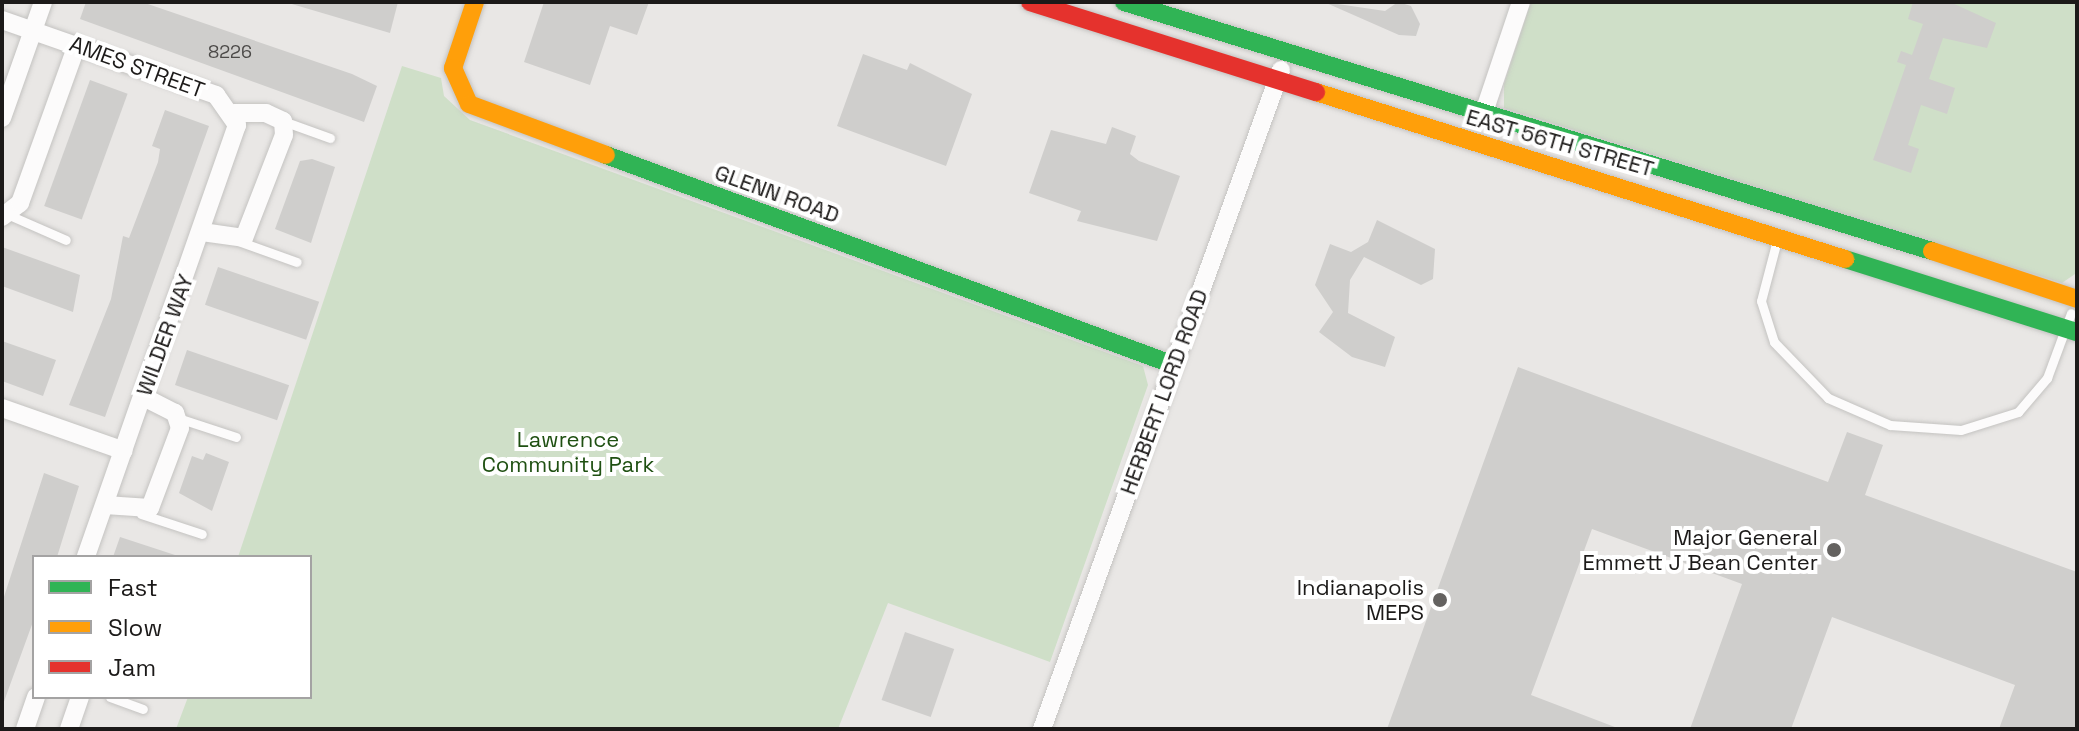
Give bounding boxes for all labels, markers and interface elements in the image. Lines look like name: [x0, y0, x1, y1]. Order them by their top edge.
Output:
street label: AMES STREET: [66, 30, 208, 104]
house number: 8226: [208, 41, 252, 63]
street label: EAST 56TH STREET: [1463, 103, 1657, 183]
street label: GLENN ROAD: [711, 159, 843, 229]
street label: WILDER WAY: [131, 271, 199, 399]
street label: HERBERT LORD ROAD: [1114, 285, 1214, 499]
park label: Lawrence Community Park: [482, 426, 654, 478]
place label: Major General Emmett J Bean Center: [1582, 524, 1818, 576]
marker: Major General Emmett J Bean Center: [1825, 541, 1843, 559]
legend: [32, 555, 312, 699]
text: Fast: [108, 572, 158, 603]
place label: Indianapolis MEPS: [1297, 574, 1424, 626]
marker: Indianapolis MEPS: [1431, 591, 1449, 609]
text: Slow: [108, 612, 162, 643]
text: Jam: [108, 652, 156, 683]

